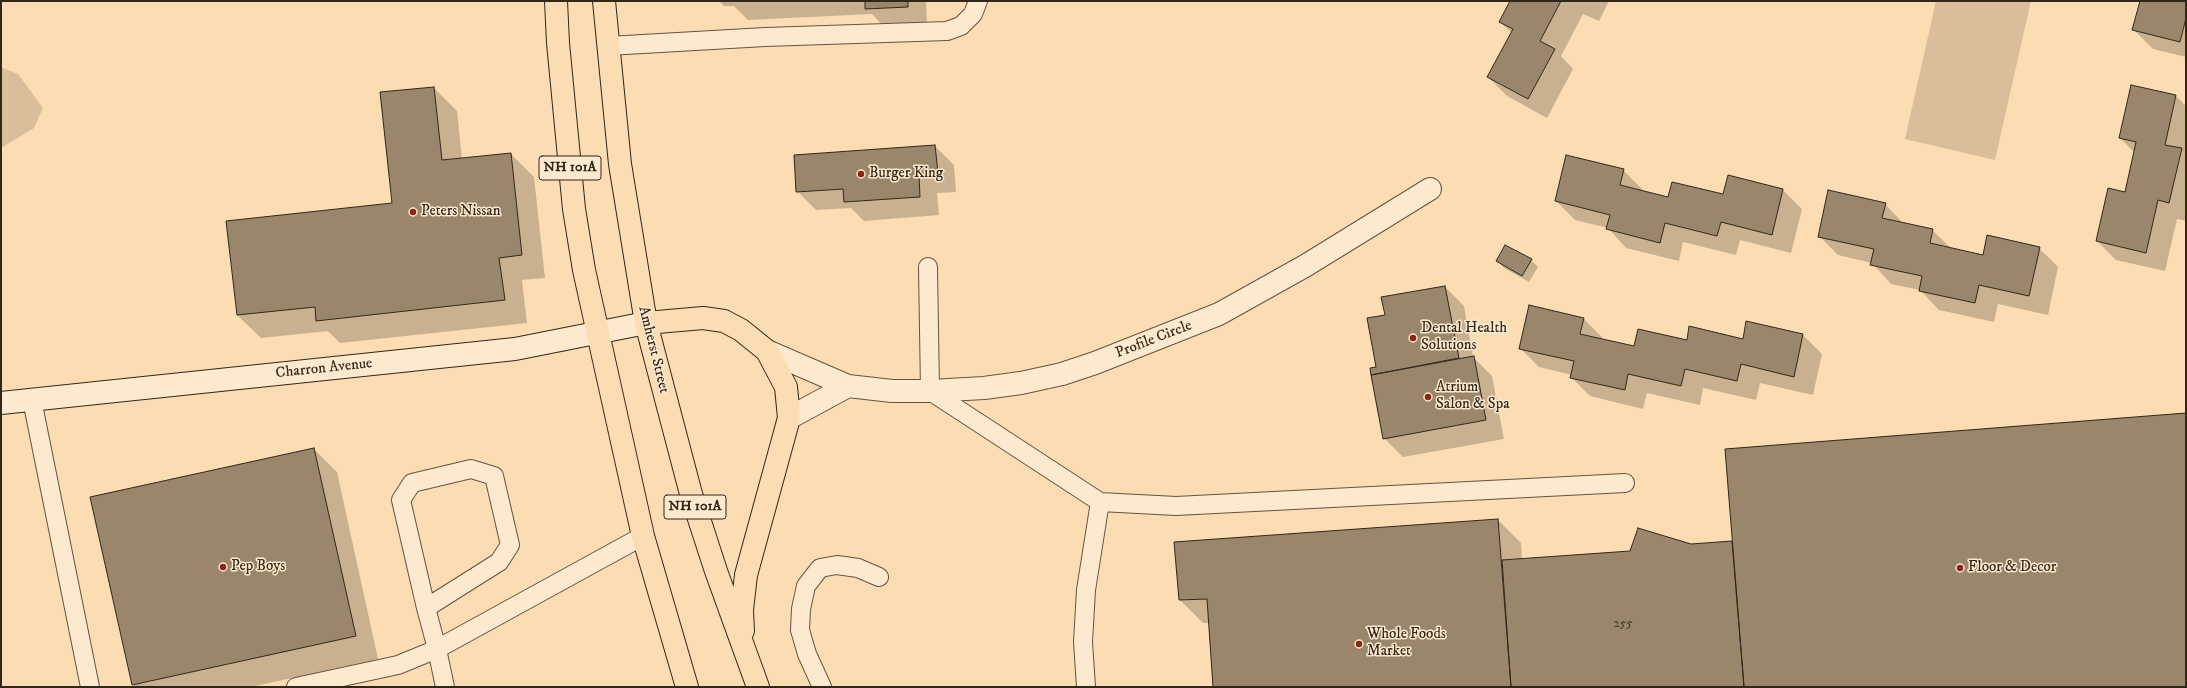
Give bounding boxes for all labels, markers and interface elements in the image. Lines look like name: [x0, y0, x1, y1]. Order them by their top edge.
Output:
road number: NH 101A: [539, 156, 601, 180]
place label: Burger King: [869, 165, 943, 183]
marker: Burger King: [856, 169, 866, 179]
place label: Peters Nissan: [421, 203, 501, 221]
marker: Peters Nissan: [408, 207, 418, 217]
street label: Amherst Street: [634, 305, 672, 395]
street label: Profile Circle: [1113, 317, 1195, 363]
place label: Dental Health Solutions: [1421, 320, 1507, 355]
marker: Dental Health Solutions: [1408, 333, 1418, 343]
street label: Charron Avenue: [275, 355, 373, 383]
place label: Atrium Salon & Spa: [1436, 379, 1510, 414]
marker: Atrium Salon & Spa: [1423, 392, 1433, 402]
road number: NH 101A: [664, 495, 726, 519]
place label: Pep Boys: [231, 558, 285, 576]
place label: Floor & Decor: [1968, 559, 2056, 577]
marker: Pep Boys: [218, 562, 228, 572]
marker: Floor & Decor: [1955, 563, 1965, 573]
house number: 255: [1613, 616, 1633, 632]
place label: Whole Foods Market: [1367, 626, 1446, 661]
marker: Whole Foods Market: [1354, 639, 1364, 649]

